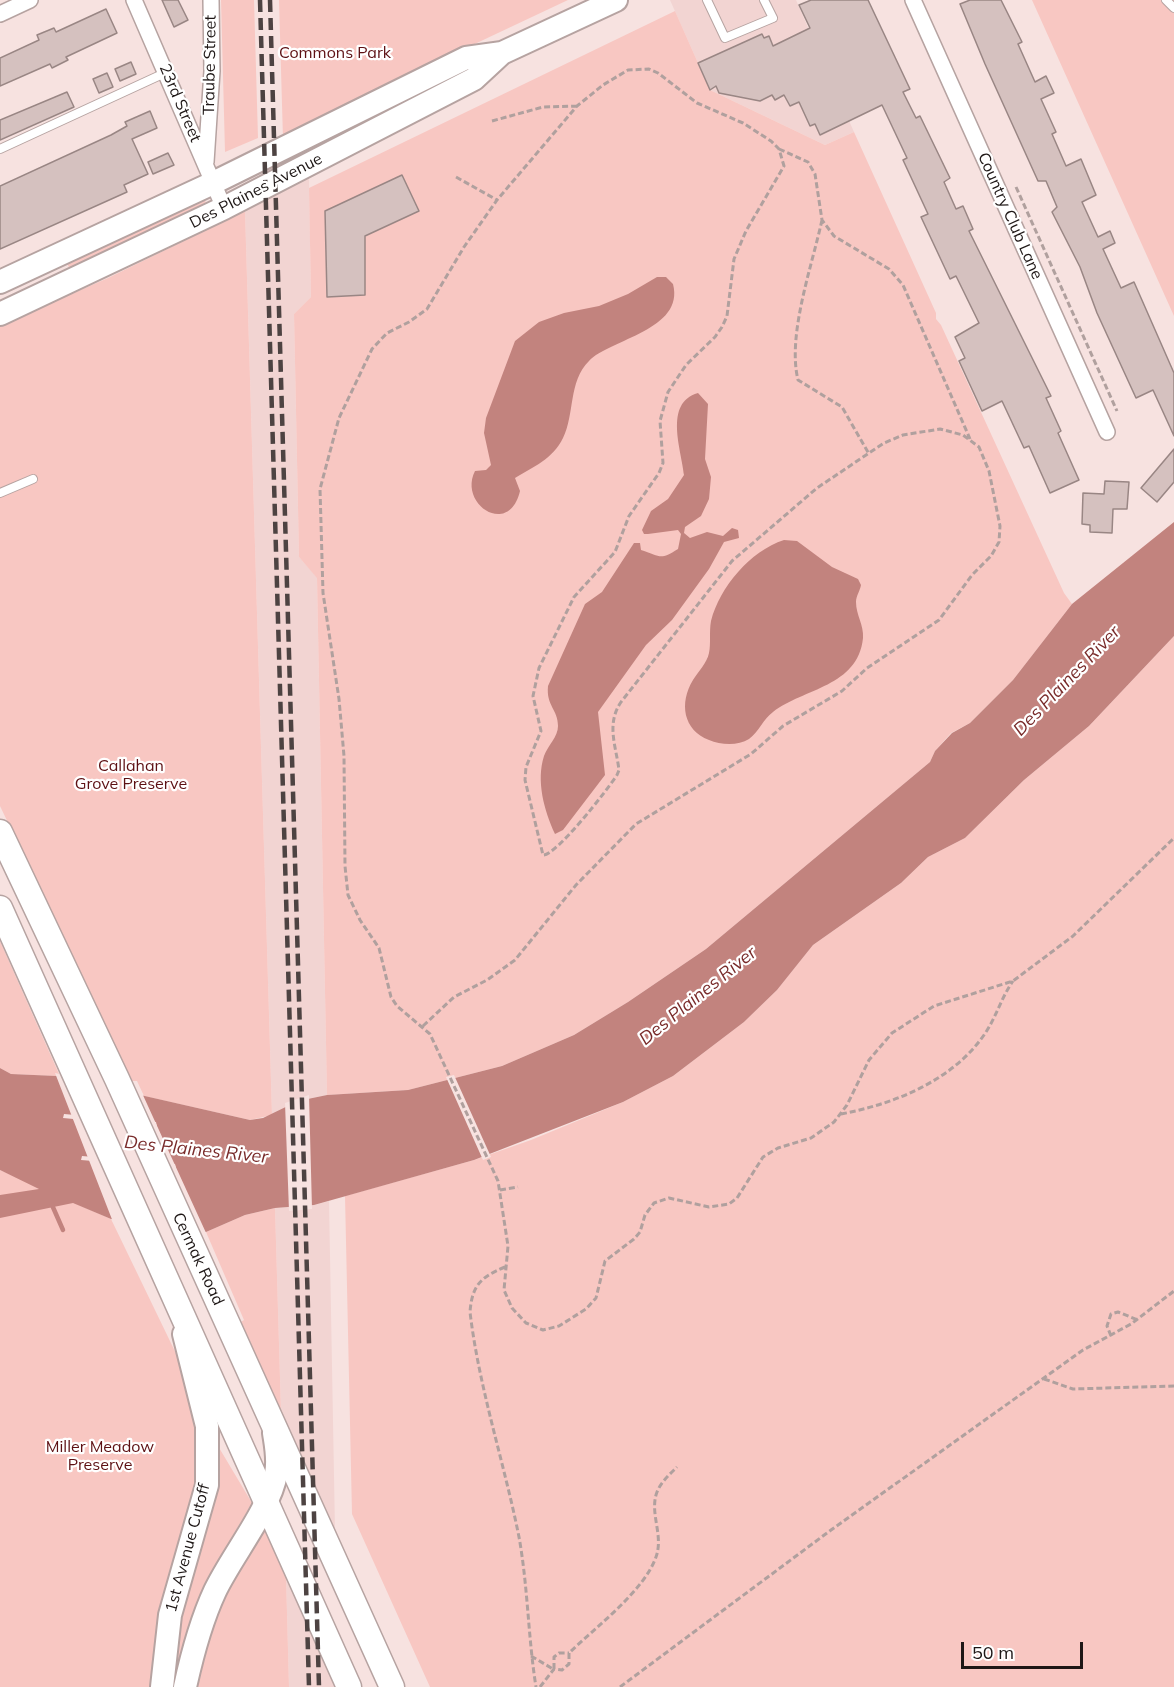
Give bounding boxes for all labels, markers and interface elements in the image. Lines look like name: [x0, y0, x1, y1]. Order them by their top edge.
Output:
street label: Traube Street: [200, 15, 220, 115]
park label: Commons Park: [279, 43, 391, 63]
street label: 23rd Street: [155, 61, 205, 145]
street label: Des Plaines Avenue: [186, 149, 326, 233]
street label: Country Club Lane: [973, 150, 1047, 282]
water label: Des Plaines River: [1009, 622, 1125, 740]
park label: Callahan Grove Preserve: [75, 756, 187, 794]
water label: Des Plaines River: [635, 942, 761, 1050]
water label: Des Plaines River: [123, 1132, 269, 1168]
street label: Cermak Road: [168, 1210, 228, 1308]
park label: Miller Meadow Preserve: [46, 1437, 154, 1475]
street label: 1st Avenue Cutoff: [162, 1482, 214, 1614]
scale bar: [964, 1630, 1086, 1668]
text: 50 m: [972, 1641, 1014, 1664]

